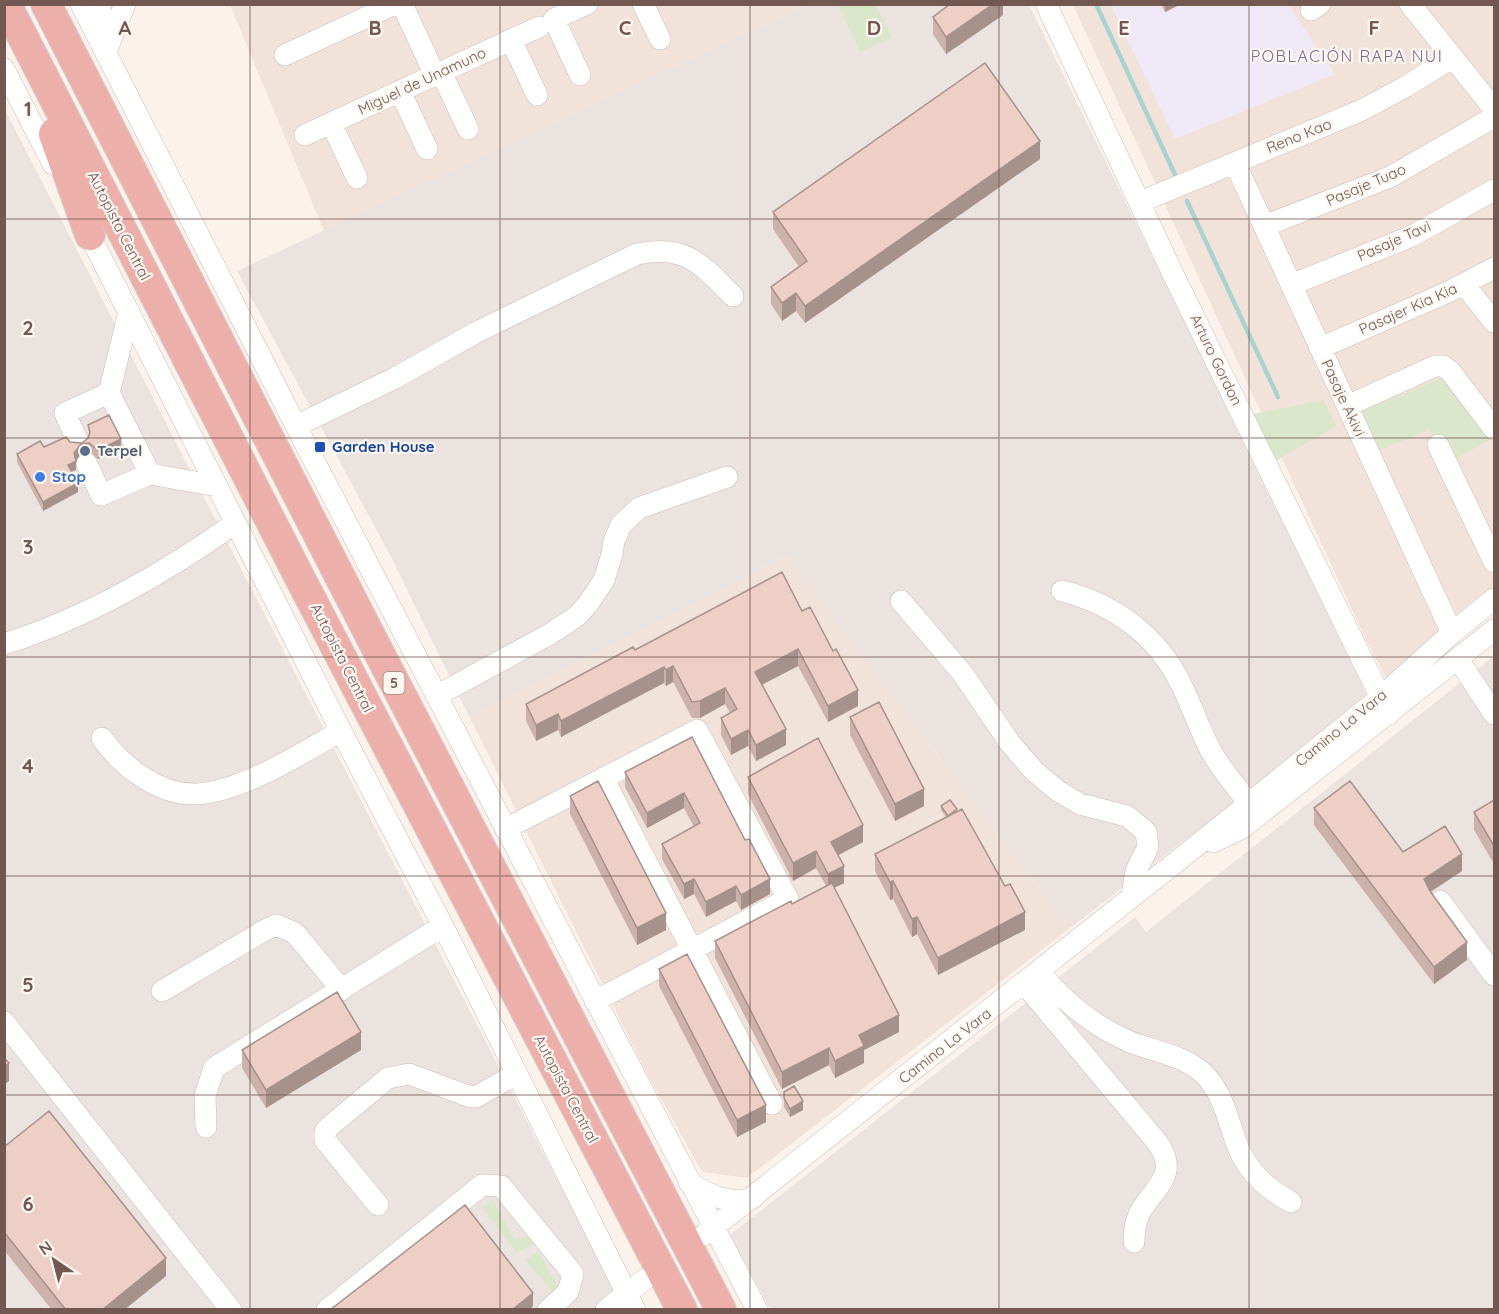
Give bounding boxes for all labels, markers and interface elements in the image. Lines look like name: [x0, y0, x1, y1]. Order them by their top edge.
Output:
text: A: [119, 15, 132, 40]
text: B: [368, 15, 382, 40]
text: C: [619, 15, 632, 40]
text: D: [867, 15, 881, 40]
text: E: [1118, 15, 1130, 40]
text: F: [1368, 15, 1380, 40]
street label: Miguel de Unamuno: [355, 42, 489, 119]
district label: POBLACIÓN RAPA NUI: [1251, 46, 1443, 66]
text: 1: [24, 96, 32, 121]
street label: Reno Kao: [1263, 114, 1334, 157]
street label: Pasaje Tuao: [1323, 159, 1409, 210]
street label: Autopista Central: [84, 168, 155, 284]
street label: Pasaje Tavi: [1354, 216, 1433, 265]
street label: Pasajer Kia Kia: [1356, 278, 1460, 339]
street label: Arturo Gordon: [1186, 311, 1247, 409]
text: 2: [22, 315, 34, 340]
street label: Pasaje Akivi: [1317, 356, 1370, 439]
place label: Garden House: [332, 437, 435, 456]
marker: Garden House: [313, 440, 327, 454]
place label: Terpel: [97, 441, 142, 460]
marker: Terpel: [78, 444, 92, 458]
place label: Stop: [52, 467, 86, 486]
marker: Stop: [33, 470, 47, 484]
text: 3: [23, 534, 33, 559]
street label: Autopista Central: [307, 600, 378, 716]
road number: 5: [384, 672, 404, 694]
street label: Camino La Vara: [1291, 685, 1390, 770]
text: 4: [22, 753, 34, 778]
text: 5: [22, 972, 34, 997]
street label: Camino La Vara: [895, 1004, 995, 1088]
street label: Autopista Central: [530, 1031, 603, 1146]
text: 6: [22, 1191, 34, 1216]
north arrow: [24, 1230, 84, 1290]
text: N: [35, 1236, 56, 1259]

